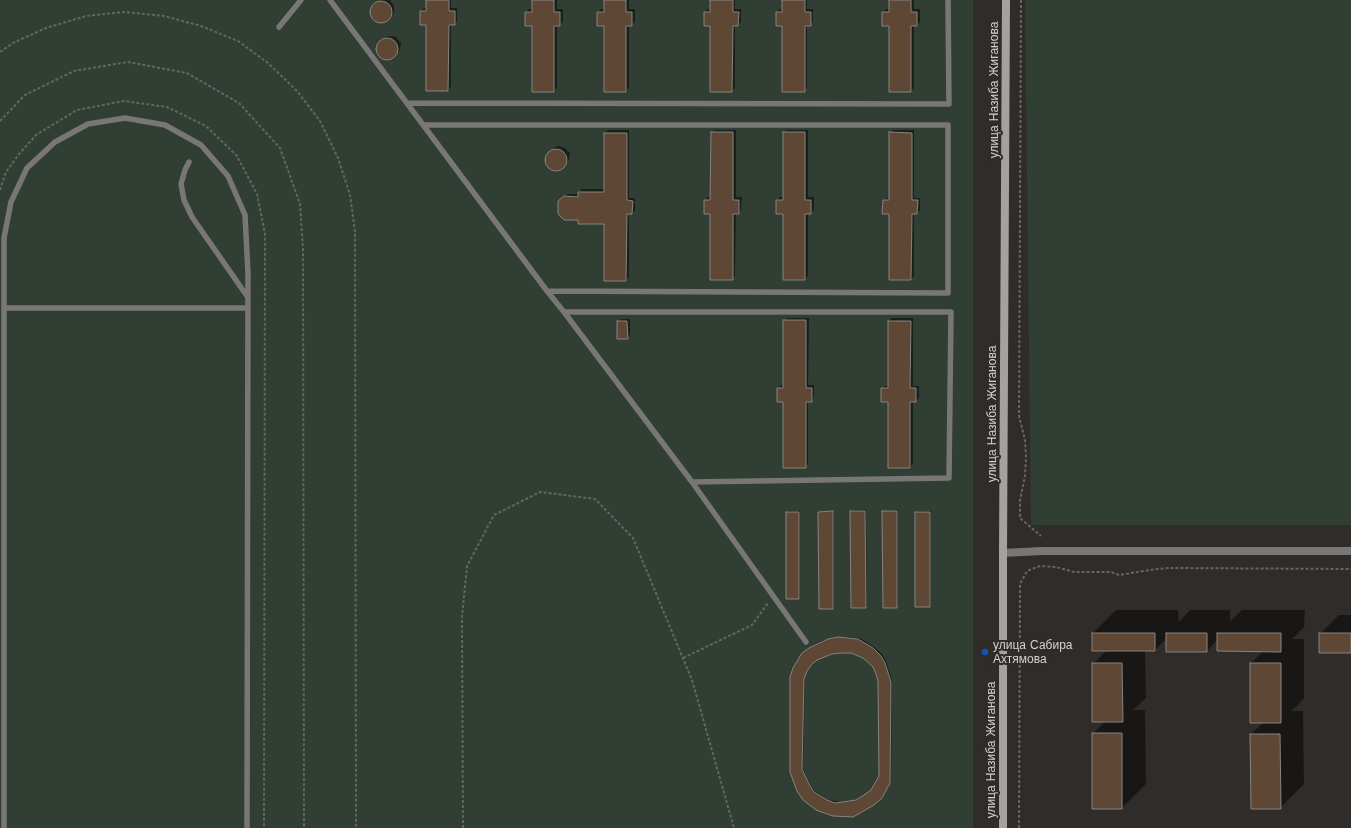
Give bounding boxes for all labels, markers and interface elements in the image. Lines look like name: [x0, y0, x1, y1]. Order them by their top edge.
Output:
street label: улица Назиба Жиганова: [987, 22, 1001, 158]
street label: улица Назиба Жиганова: [985, 346, 999, 482]
place label: улица Сабира Ахтямова: [993, 638, 1072, 666]
marker: улица Сабира Ахтямова: [980, 647, 990, 657]
street label: улица Назиба Жиганова: [984, 682, 998, 818]

